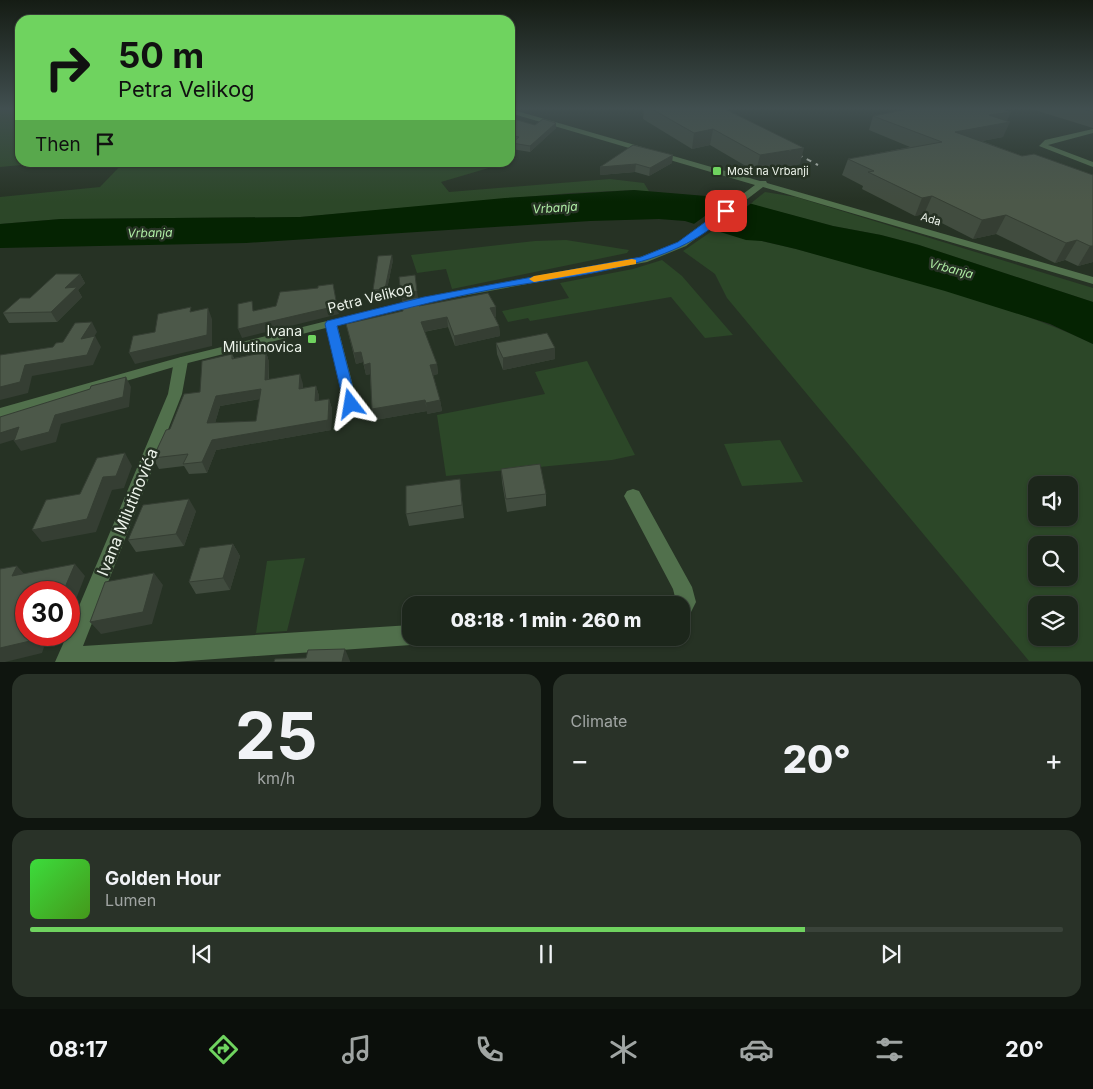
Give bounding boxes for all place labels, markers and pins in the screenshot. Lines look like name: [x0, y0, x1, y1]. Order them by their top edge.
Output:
place label: Most na Vrbanji: [727, 164, 809, 178]
marker: Most na Vrbanji: [711, 165, 723, 177]
pin: [705, 190, 747, 232]
place label: Ivana Milutinovica: [223, 322, 302, 355]
marker: Ivana Milutinovica: [306, 333, 318, 345]

